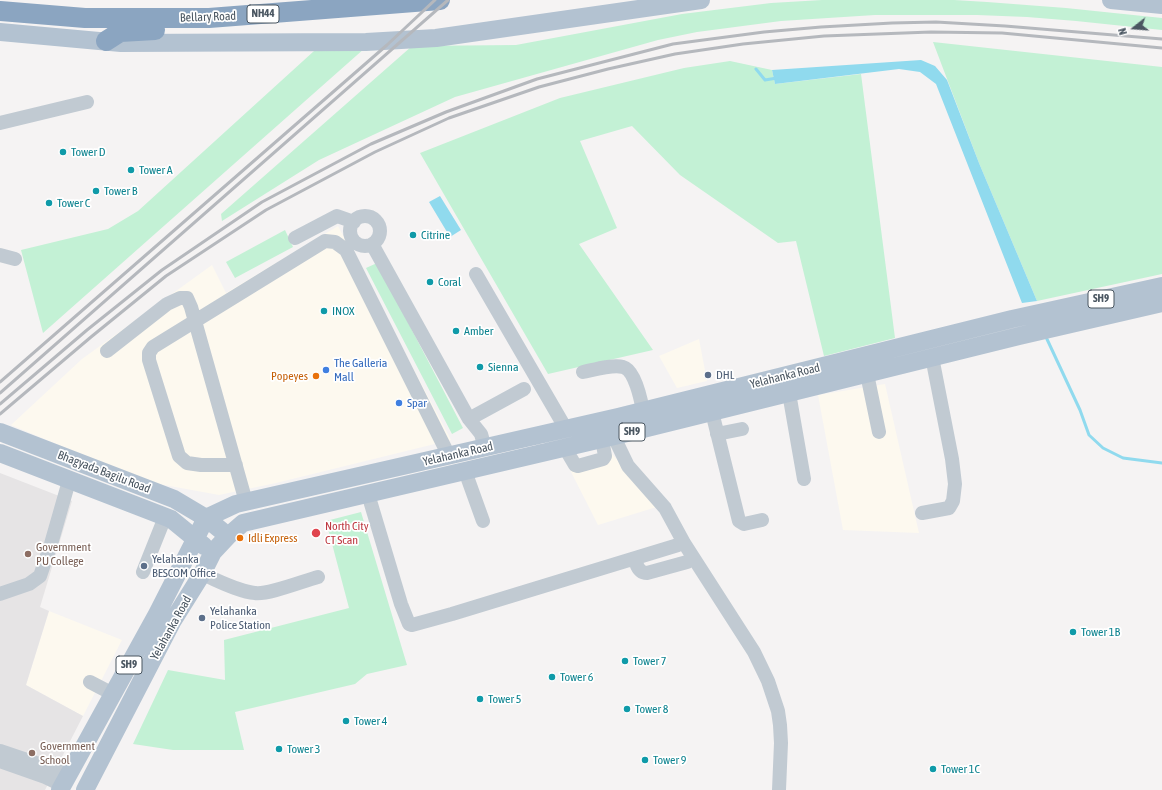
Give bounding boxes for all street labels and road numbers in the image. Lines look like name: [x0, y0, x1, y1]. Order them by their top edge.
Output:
road number: NH44: [247, 5, 279, 23]
street label: Bellary Road: [180, 9, 236, 25]
road number: SH9: [1088, 290, 1114, 308]
street label: Yelahanka Road: [749, 360, 821, 392]
road number: SH9: [619, 423, 645, 441]
street label: Yelahanka Road: [422, 439, 494, 469]
street label: Bhagyada Bagilu Road: [56, 448, 152, 496]
street label: Yelahanka Road: [147, 593, 195, 663]
road number: SH9: [116, 656, 142, 674]

